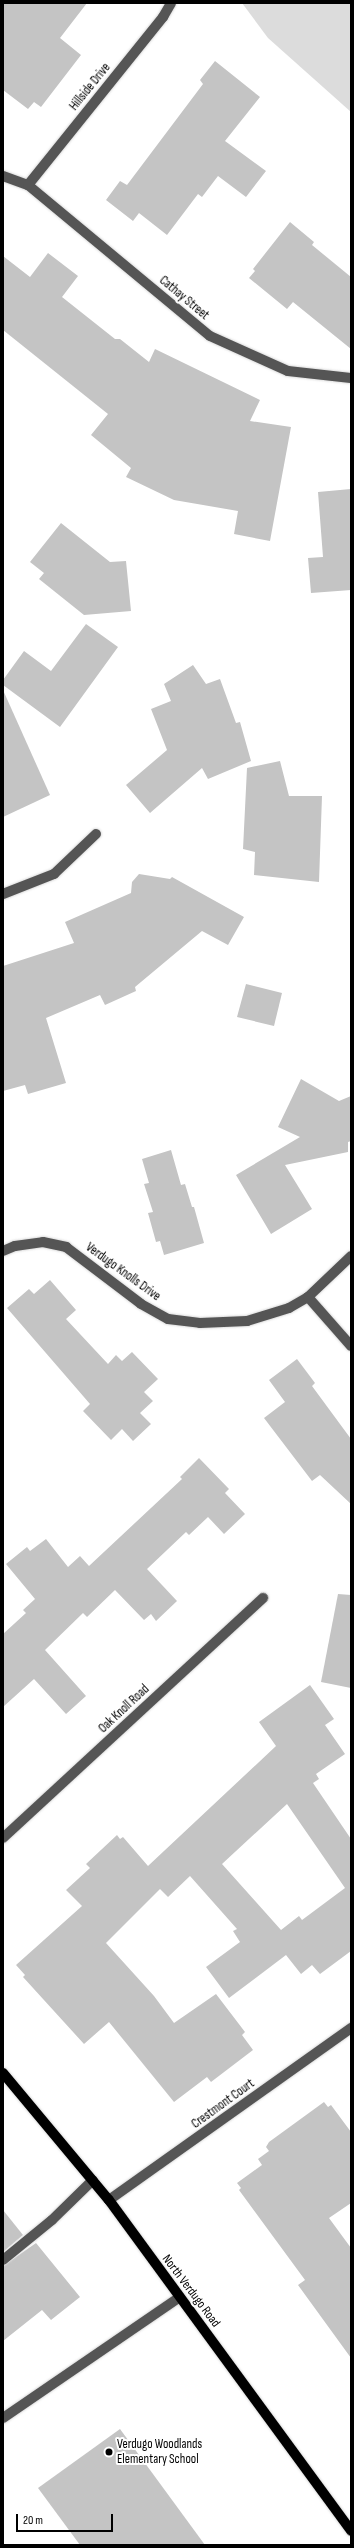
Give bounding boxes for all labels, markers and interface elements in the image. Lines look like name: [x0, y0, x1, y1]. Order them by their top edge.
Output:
street label: Hillside Drive: [66, 60, 114, 114]
street label: Cathay Street: [156, 273, 212, 323]
street label: Verdugo Knolls Drive: [83, 1240, 163, 1304]
street label: Oak Knoll Road: [95, 1682, 153, 1736]
street label: Crestmont Court: [189, 2076, 257, 2132]
street label: North Verdugo Road: [159, 2252, 223, 2330]
place label: Verdugo Woodlands Elementary School: [117, 2437, 202, 2468]
marker: Verdugo Woodlands Elementary School: [104, 2447, 114, 2457]
scale bar: [18, 2506, 115, 2532]
text: 20 m: [23, 2513, 43, 2528]

